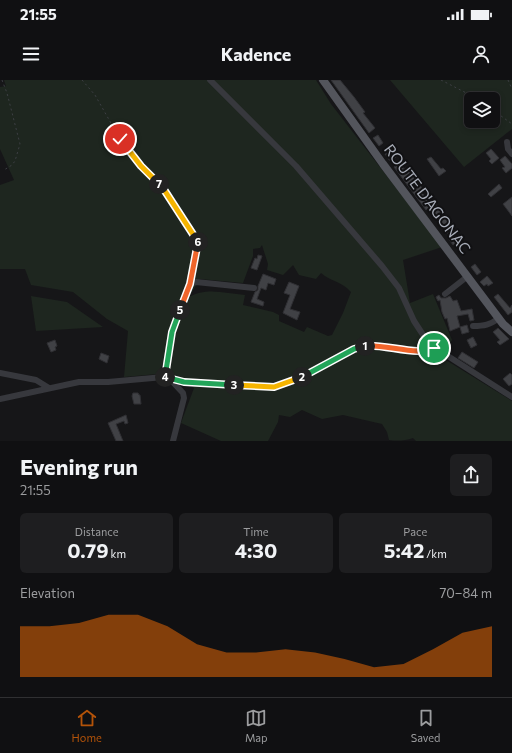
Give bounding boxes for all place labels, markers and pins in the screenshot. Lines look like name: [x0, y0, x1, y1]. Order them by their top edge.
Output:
pin: [103, 122, 137, 156]
pin: 7: [149, 174, 169, 194]
pin: 6: [188, 232, 208, 252]
pin: 5: [170, 300, 190, 320]
pin: [417, 331, 451, 365]
pin: 1: [355, 336, 375, 356]
pin: 4: [155, 367, 175, 387]
pin: 2: [292, 367, 312, 387]
pin: 3: [224, 375, 244, 395]

